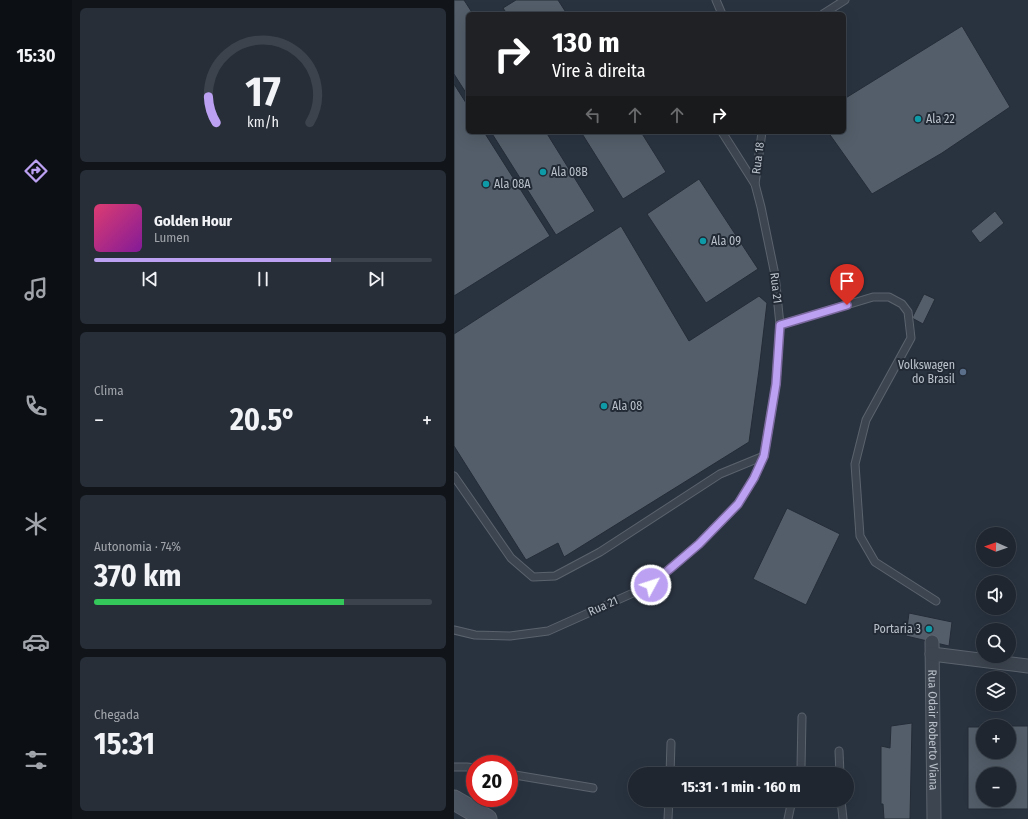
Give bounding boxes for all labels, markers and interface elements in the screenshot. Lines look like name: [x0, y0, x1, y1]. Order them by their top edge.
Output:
text: 130 m: [552, 26, 620, 59]
icon: right: [486, 28, 538, 80]
text: 15:30: [16, 45, 56, 67]
text: Vire à direita: [552, 60, 646, 82]
text: 17: [245, 67, 281, 117]
icon: left: [582, 104, 604, 126]
icon: ahead: [624, 104, 646, 126]
icon: ahead: [666, 104, 688, 126]
icon: right: [708, 104, 730, 126]
place label: Ala 22: [926, 112, 955, 126]
text: km/h: [247, 114, 279, 131]
marker: Ala 22: [913, 114, 923, 124]
street label: Rua 18: [749, 141, 767, 175]
icon: directions: [22, 157, 50, 185]
place label: Ala 08B: [551, 165, 588, 179]
marker: Ala 08B: [538, 167, 548, 177]
place label: Ala 08A: [494, 177, 531, 191]
marker: Ala 08A: [481, 179, 491, 189]
text: Golden Hour: [154, 212, 232, 230]
text: Lumen: [154, 230, 190, 245]
place label: Ala 09: [711, 234, 741, 248]
marker: Ala 09: [698, 236, 708, 246]
pin: [830, 264, 864, 305]
icon: previous: [139, 268, 161, 290]
icon: pause: [252, 268, 274, 290]
icon: next: [365, 268, 387, 290]
icon: arrive: [836, 270, 858, 292]
street label: Rua 21: [767, 272, 785, 304]
icon: music: [22, 275, 50, 303]
place label: Volkswagen do Brasil: [898, 358, 955, 386]
marker: Volkswagen do Brasil: [958, 367, 968, 377]
text: Clima: [94, 383, 124, 398]
icon: phone: [22, 392, 50, 420]
place label: Ala 08: [612, 399, 642, 413]
marker: Ala 08: [599, 401, 609, 411]
text: 20.5°: [230, 402, 296, 438]
text: −: [94, 407, 104, 434]
text: +: [422, 407, 432, 434]
icon: climate: [22, 510, 50, 538]
north arrow: [976, 527, 1016, 567]
map controls: [976, 527, 1016, 807]
text: Autonomia · 74%: [94, 539, 181, 554]
text: 370 km: [94, 558, 181, 594]
position arrow: [630, 564, 672, 606]
button: sound: [976, 575, 1016, 615]
street label: Rua 21: [586, 593, 620, 619]
place label: Portaria 3: [874, 622, 921, 636]
button: search: [976, 623, 1016, 663]
marker: Portaria 3: [924, 624, 934, 634]
icon: car: [22, 628, 50, 656]
street label: Rua Odair Roberto Viana: [925, 669, 941, 791]
button: layers: [976, 671, 1016, 711]
text: Chegada: [94, 707, 139, 722]
button: +: [976, 719, 1016, 759]
text: 15:31: [94, 726, 155, 762]
icon: filters: [22, 746, 50, 774]
speed limit sign: 20: [466, 755, 518, 807]
button: −: [976, 767, 1016, 807]
text: 15:31 · 1 min · 160 m: [681, 778, 801, 796]

